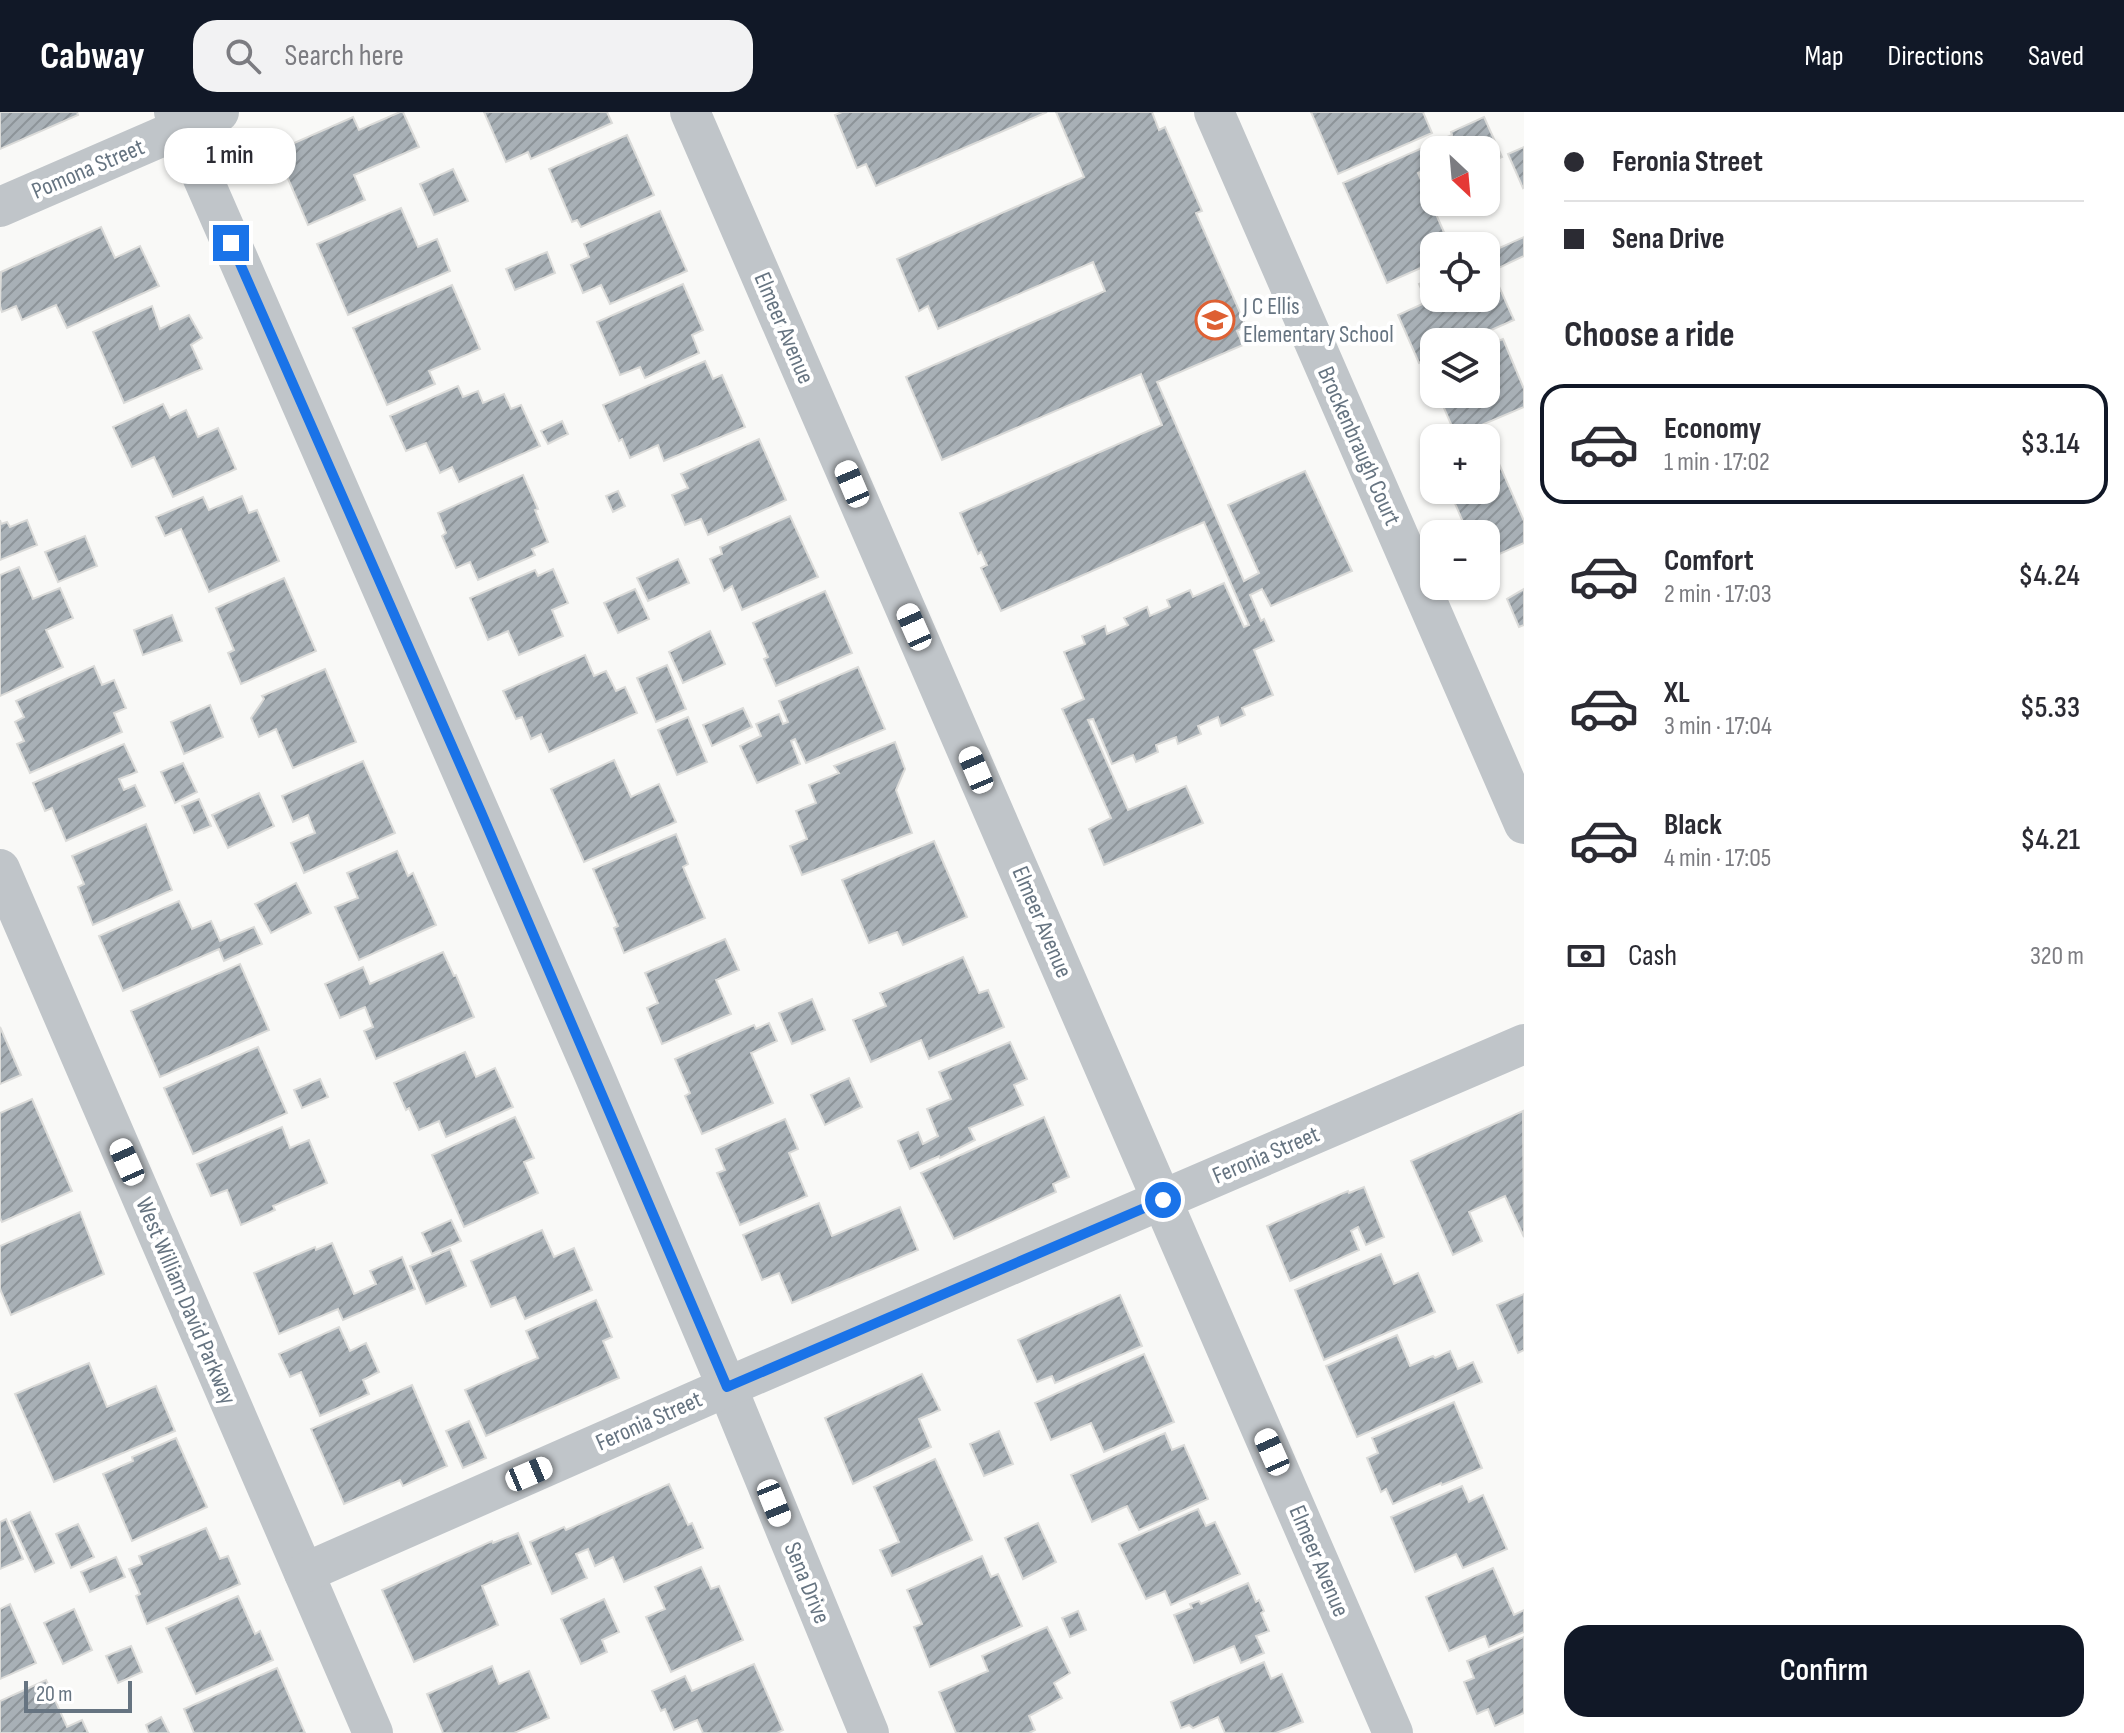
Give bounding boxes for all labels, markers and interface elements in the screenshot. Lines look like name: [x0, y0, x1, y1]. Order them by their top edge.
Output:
search box: [193, 20, 753, 92]
text: Cabway: [40, 34, 145, 79]
icon: search: [221, 34, 265, 78]
text: Search here: [285, 38, 404, 74]
text: Map: [1805, 40, 1844, 73]
text: Directions: [1888, 40, 1984, 73]
text: Saved: [2028, 40, 2084, 73]
callout: 1 min: [165, 127, 297, 183]
street label: Pomona Street: [27, 132, 149, 206]
north arrow: [1420, 136, 1500, 216]
map controls: [1420, 136, 1500, 600]
text: 1 min: [206, 140, 254, 171]
text: Feronia Street: [1612, 144, 1763, 180]
text: Sena Drive: [1612, 221, 1725, 257]
route end: [213, 225, 249, 261]
button: locate: [1420, 232, 1500, 312]
street label: Elmeer Avenue: [748, 268, 820, 388]
place label: J C Ellis Elementary School: [1242, 292, 1394, 349]
school or university icon: J C Ellis Elementary School: [1194, 299, 1236, 341]
text: Choose a ride: [1564, 314, 1735, 357]
button: layers: [1420, 328, 1500, 408]
street label: Brockenbraugh Court: [1311, 362, 1407, 530]
icon: car: [1568, 408, 1640, 480]
text: Economy: [1664, 411, 1761, 447]
button: +: [1420, 424, 1500, 504]
text: $3.14: [2020, 426, 2080, 462]
text: 1 min · 17:02: [1664, 447, 1770, 478]
car: [832, 457, 872, 511]
button: −: [1420, 520, 1500, 600]
icon: car: [1568, 540, 1640, 612]
text: Comfort: [1664, 543, 1754, 579]
text: $4.24: [2018, 558, 2080, 594]
text: 2 min · 17:03: [1664, 579, 1772, 610]
car: [893, 600, 935, 654]
icon: car: [1568, 672, 1640, 744]
text: XL: [1664, 675, 1690, 711]
text: $5.33: [2020, 690, 2080, 726]
text: 3 min · 17:04: [1664, 711, 1772, 742]
car: [956, 743, 996, 797]
icon: car: [1568, 804, 1640, 876]
text: Black: [1664, 807, 1722, 843]
text: $4.21: [2020, 822, 2080, 858]
text: 4 min · 17:05: [1664, 843, 1771, 874]
street label: Elmeer Avenue: [1006, 862, 1078, 982]
icon: cash: [1564, 934, 1608, 978]
text: Cash: [1628, 938, 1677, 974]
text: 320 m: [2030, 941, 2084, 972]
street label: Feronia Street: [1208, 1120, 1324, 1190]
car: [106, 1135, 148, 1189]
route start: [1145, 1182, 1181, 1218]
street label: West William David Parkway: [129, 1193, 243, 1409]
street label: Feronia Street: [591, 1385, 707, 1457]
car: [1251, 1425, 1293, 1479]
car: [502, 1454, 556, 1494]
car: [754, 1476, 794, 1530]
street label: Elmeer Avenue: [1283, 1501, 1355, 1621]
street label: Sena Drive: [778, 1538, 836, 1628]
button: Confirm: [1564, 1625, 2084, 1717]
scale bar: [24, 1677, 132, 1713]
text: 20 m: [36, 1681, 73, 1708]

